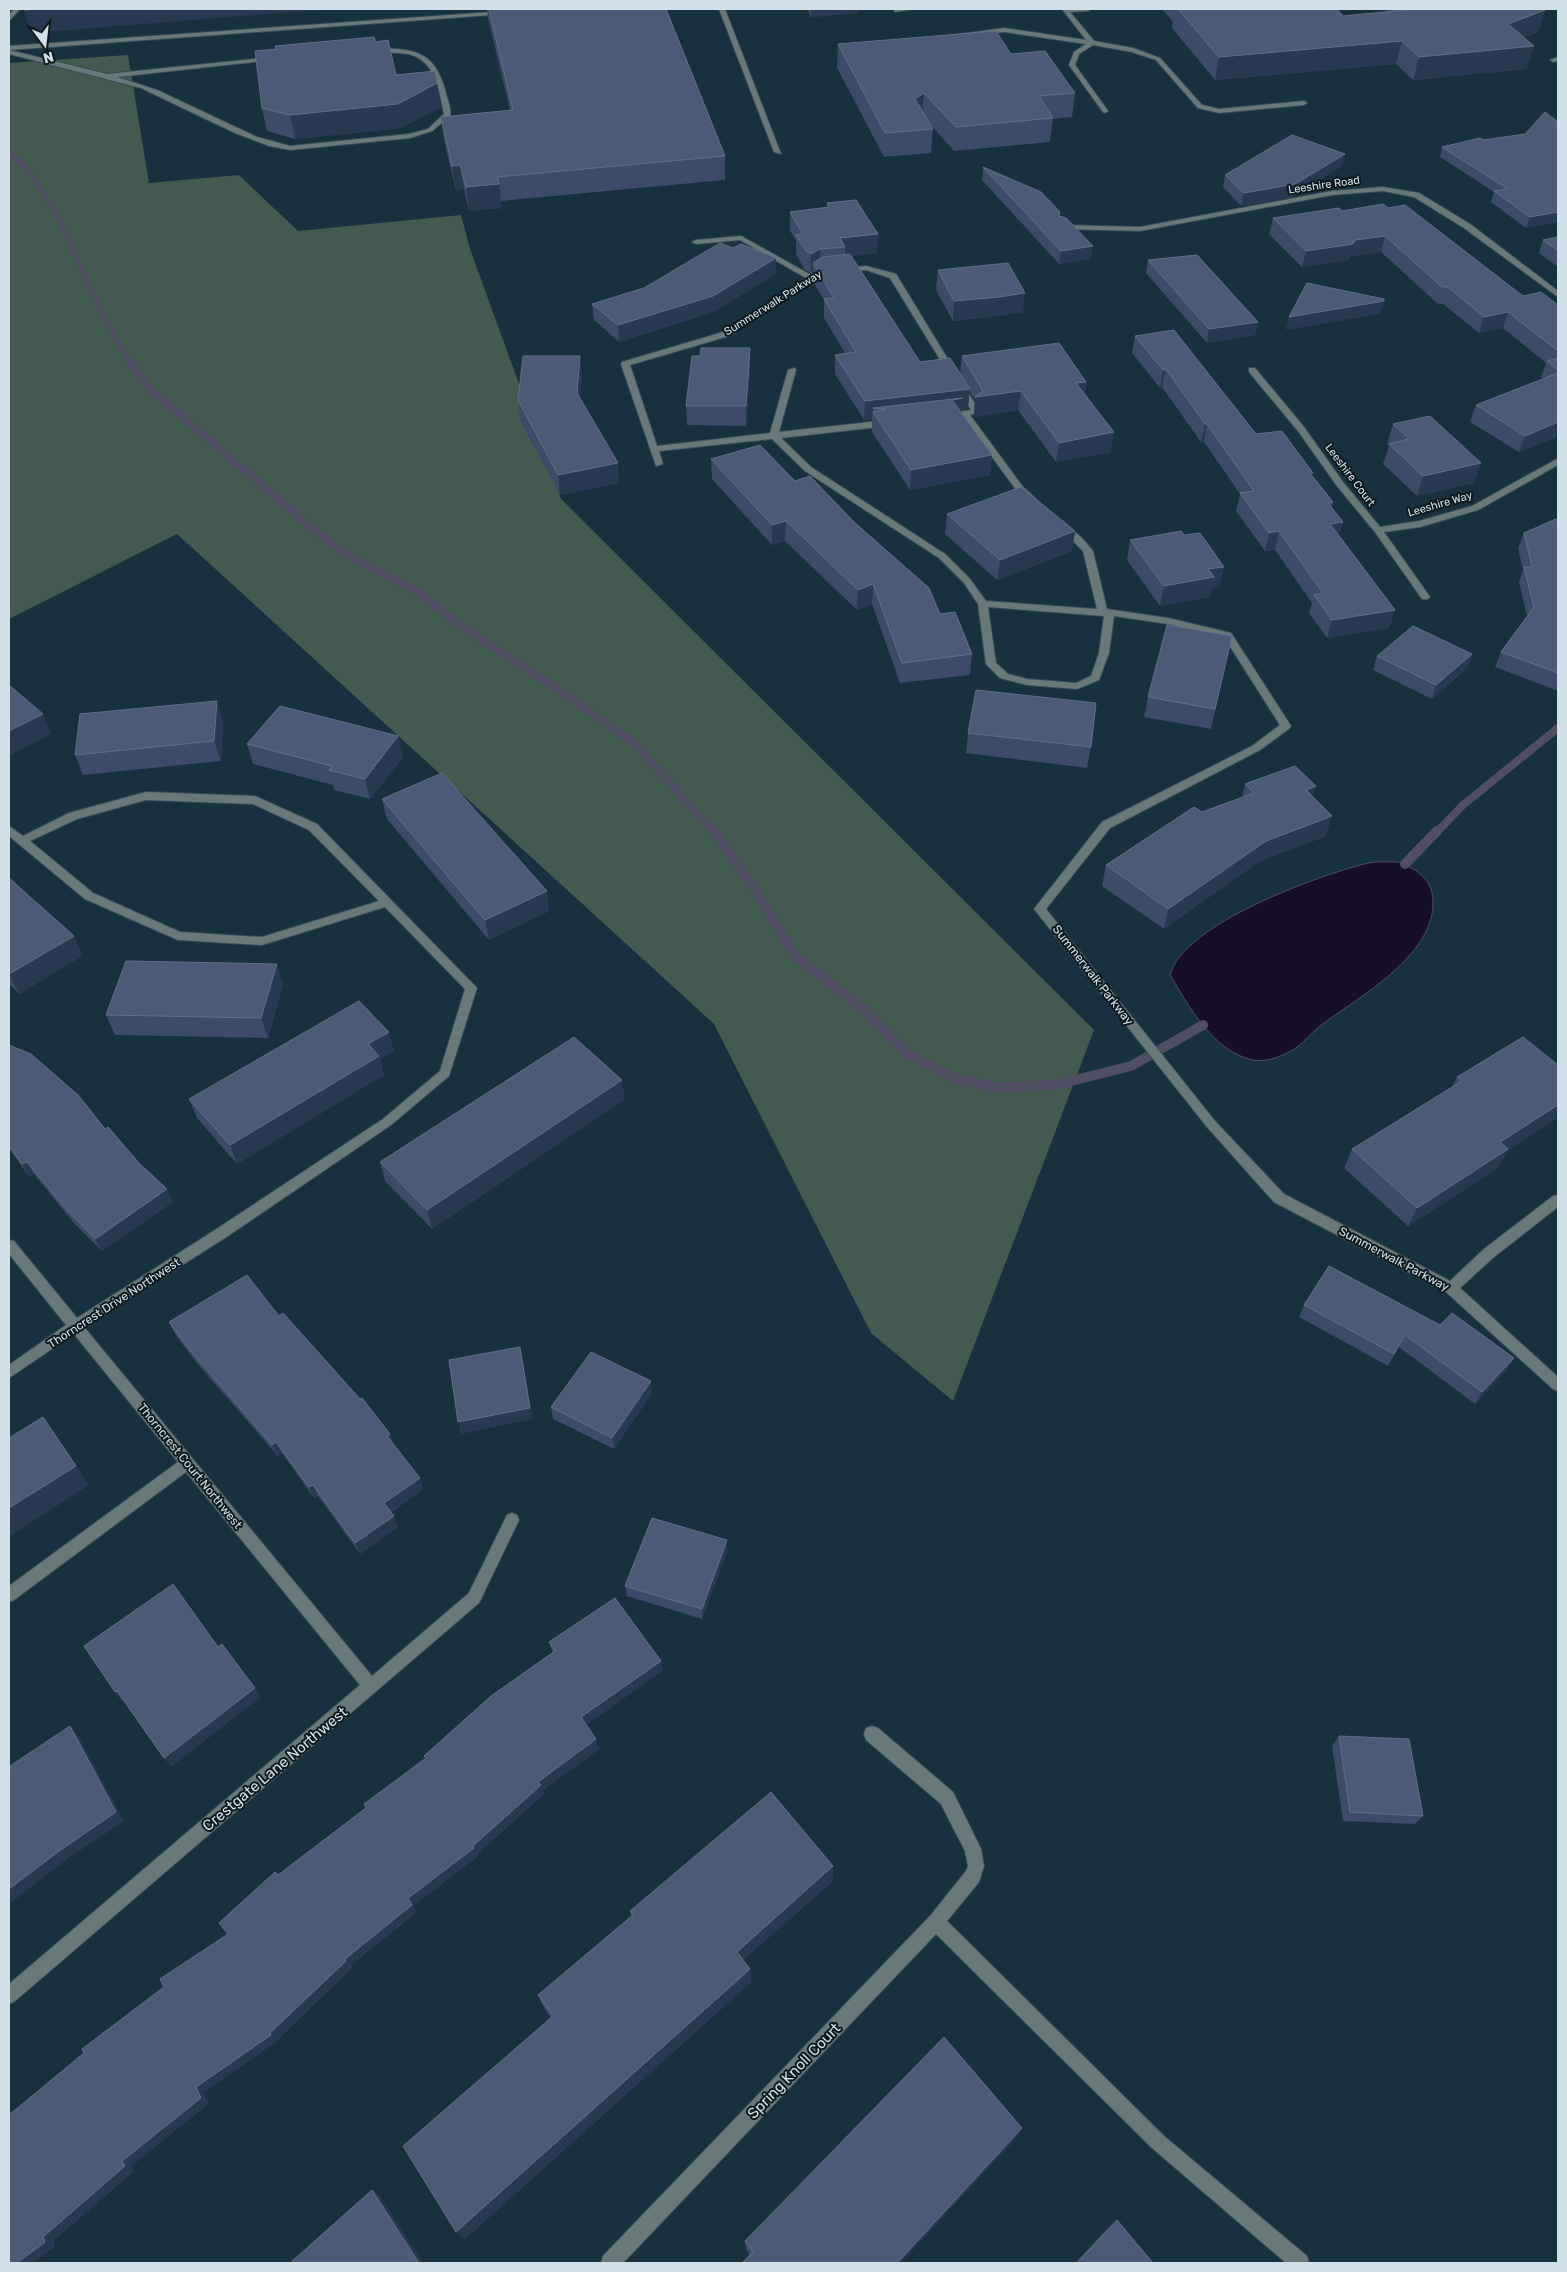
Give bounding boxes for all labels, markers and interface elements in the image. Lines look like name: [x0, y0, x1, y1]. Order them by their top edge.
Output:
north arrow: [20, 20, 70, 70]
text: N: [41, 48, 55, 67]
street label: Leeshire Road: [1287, 174, 1361, 196]
street label: Summerwalk Parkway: [722, 268, 824, 338]
street label: Leeshire Court: [1322, 441, 1378, 509]
street label: Leeshire Way: [1406, 489, 1474, 519]
street label: Summerwalk Parkway: [1050, 922, 1137, 1028]
street label: Summerwalk Parkway: [1336, 1224, 1452, 1294]
street label: Thorncrest Drive Northwest: [45, 1255, 183, 1351]
street label: Thorncrest Court Northwest: [135, 1400, 245, 1532]
street label: Crestgate Lane Northwest: [199, 1703, 351, 1835]
street label: Spring Knoll Court: [744, 2019, 844, 2123]

